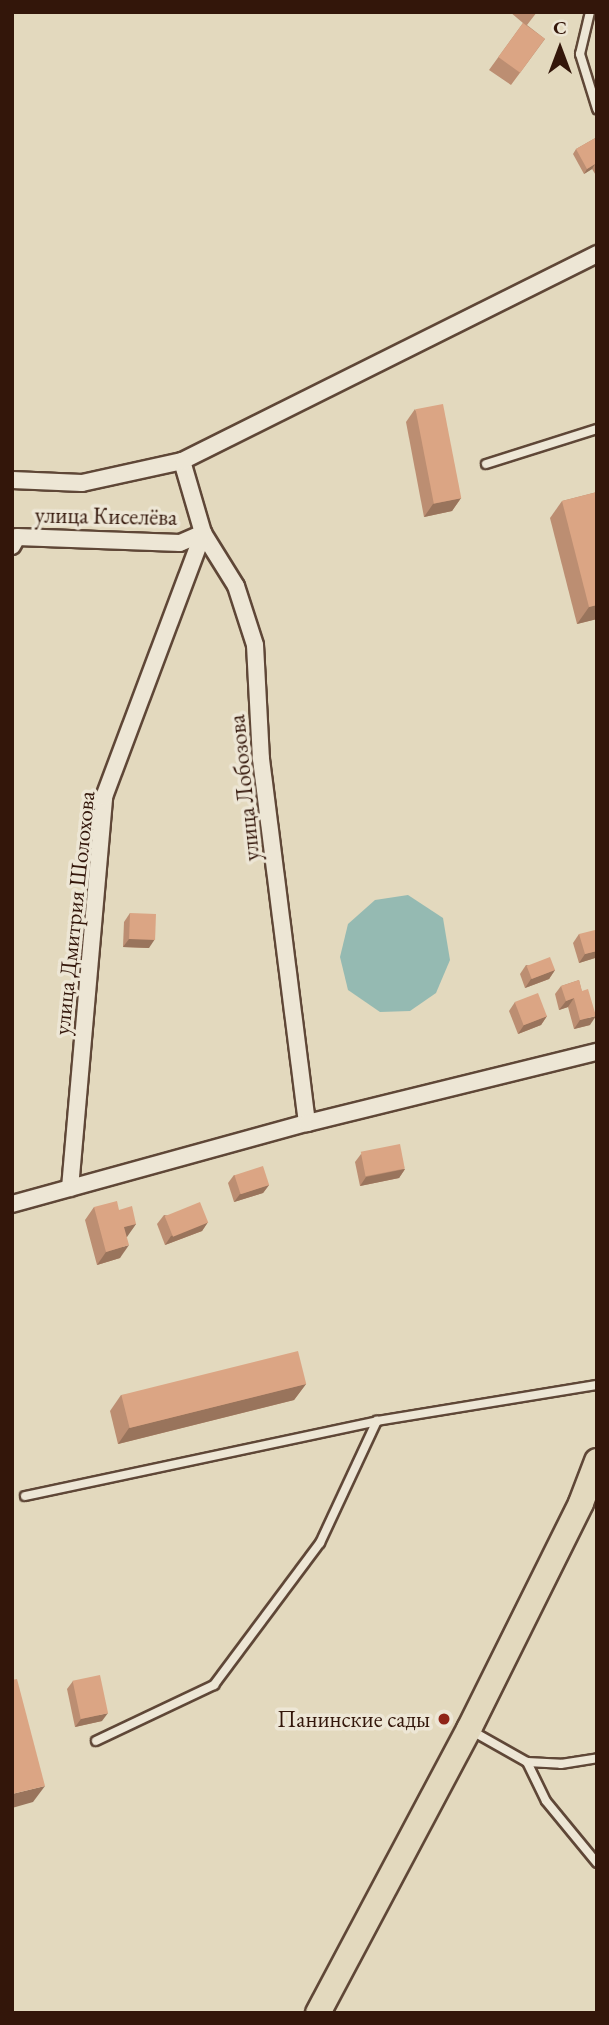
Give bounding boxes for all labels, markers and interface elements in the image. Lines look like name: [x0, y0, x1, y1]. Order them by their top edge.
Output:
north arrow: [525, 14, 595, 84]
text: С: [553, 15, 567, 40]
street label: улица Киселёва: [35, 501, 177, 531]
street label: улица Лобозова: [223, 713, 265, 863]
street label: улица Дмитрия Шолохова: [47, 790, 101, 1036]
place label: Панинские сады: [277, 1705, 430, 1733]
marker: Панинские сады: [436, 1711, 452, 1727]

